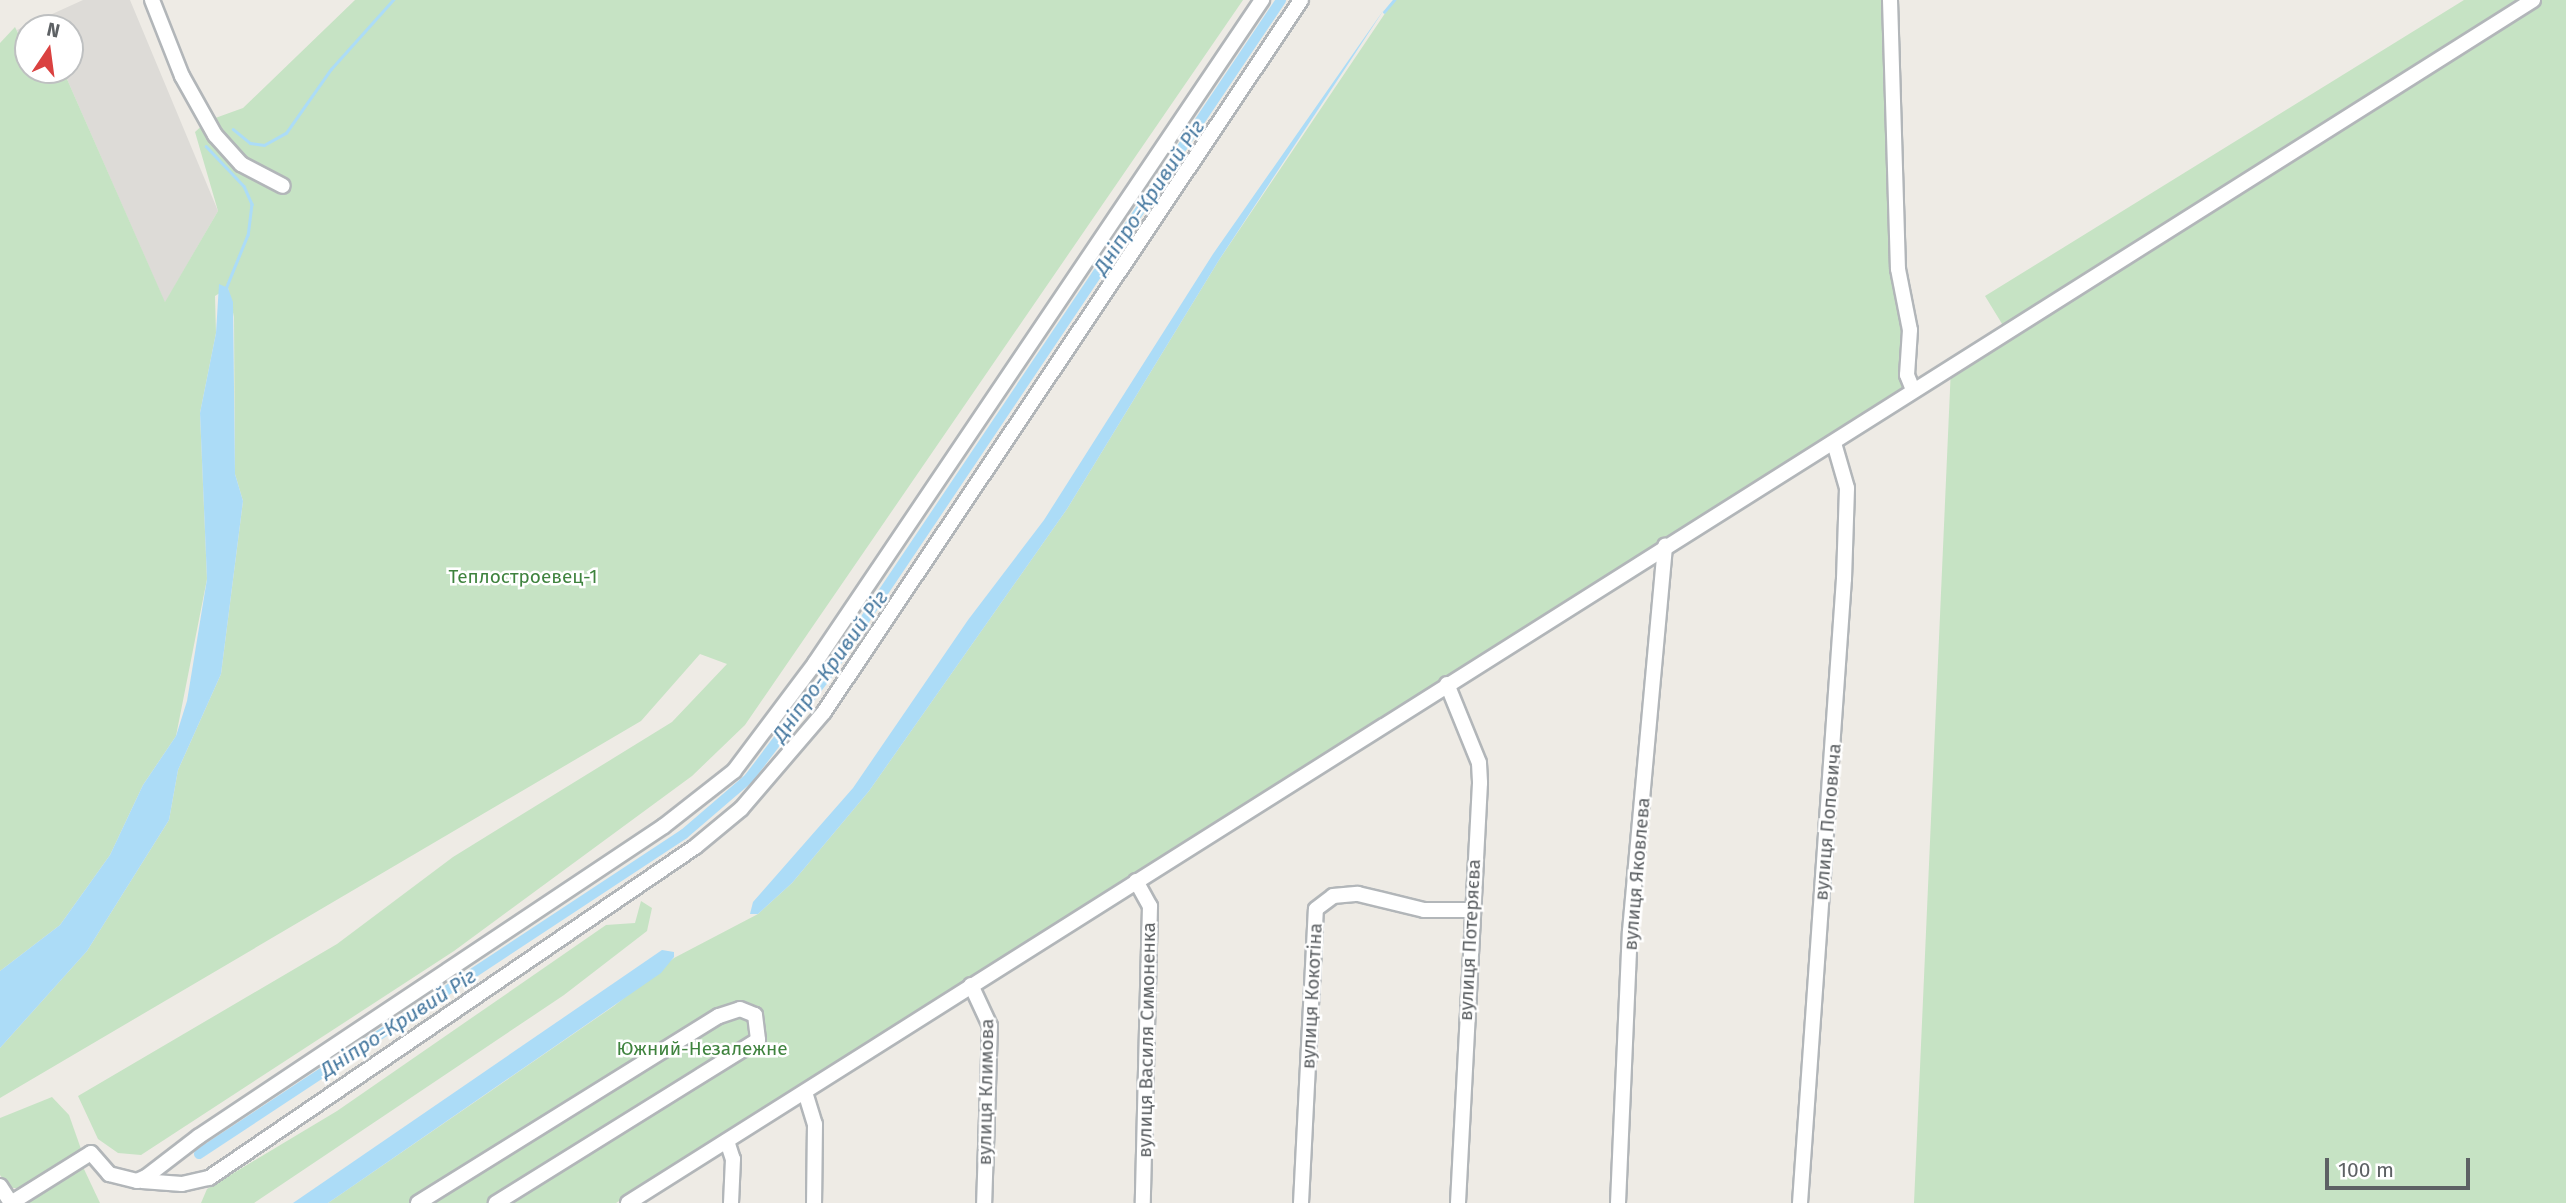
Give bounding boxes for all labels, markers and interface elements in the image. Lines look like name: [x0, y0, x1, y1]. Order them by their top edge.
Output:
north arrow: [14, 14, 84, 84]
text: N: [45, 17, 62, 43]
water label: Дніпро-Кривий Ріг: [1088, 115, 1210, 279]
park label: Теплостроевец-1: [448, 566, 598, 588]
water label: Дніпро-Кривий Ріг: [767, 585, 893, 747]
street label: вулиця Поповича: [1810, 742, 1846, 902]
street label: вулиця Яковлева: [1619, 797, 1655, 951]
street label: вулиця Потеряєва: [1454, 858, 1486, 1022]
street label: вулиця Василя Симоненка: [1134, 922, 1160, 1158]
street label: вулиця Кокотіна: [1297, 922, 1327, 1070]
water label: Дніпро-Кривий Ріг: [315, 963, 481, 1083]
street label: вулиця Климова: [973, 1018, 999, 1166]
park label: Южний-Незалежне: [616, 1038, 788, 1060]
scale bar: [2328, 1144, 2473, 1188]
text: 100 m: [2338, 1157, 2394, 1183]

